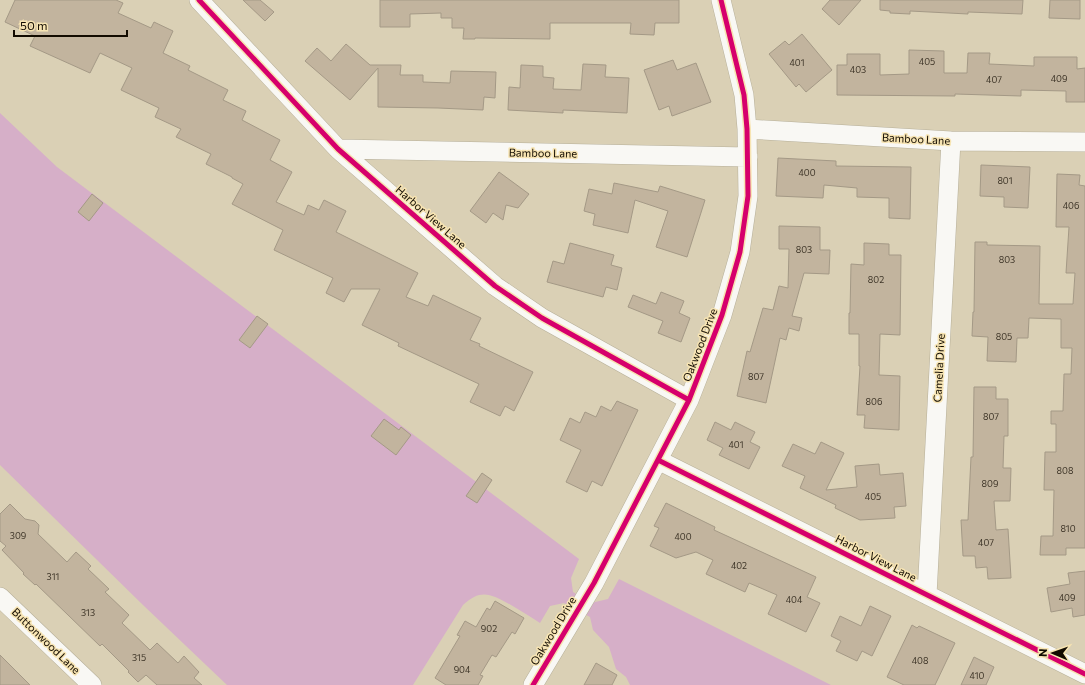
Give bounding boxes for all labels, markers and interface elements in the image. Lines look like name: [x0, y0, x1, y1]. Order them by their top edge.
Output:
scale bar: [14, 12, 127, 38]
text: 50 m: [20, 18, 48, 32]
house number: 405: [919, 56, 935, 67]
house number: 401: [789, 57, 805, 68]
house number: 403: [850, 64, 866, 75]
house number: 409: [1051, 73, 1067, 84]
house number: 407: [986, 74, 1002, 85]
street label: Bamboo Lane: [882, 130, 951, 147]
street label: Bamboo Lane: [509, 145, 577, 160]
house number: 400: [798, 167, 816, 178]
house number: 801: [997, 175, 1013, 186]
street label: Harbor View Lane: [393, 182, 469, 251]
house number: 406: [1063, 200, 1079, 211]
house number: 803: [796, 244, 812, 255]
house number: 803: [999, 254, 1015, 265]
house number: 802: [868, 274, 884, 285]
street label: Oakwood Drive: [680, 306, 720, 383]
house number: 805: [996, 331, 1012, 342]
street label: Camelia Drive: [930, 333, 947, 403]
house number: 807: [748, 371, 764, 382]
house number: 806: [866, 396, 882, 407]
house number: 807: [983, 411, 999, 422]
house number: 401: [728, 439, 744, 450]
house number: 808: [1057, 465, 1073, 476]
house number: 809: [982, 478, 998, 489]
house number: 405: [865, 491, 881, 502]
house number: 810: [1060, 523, 1076, 534]
house number: 309: [10, 530, 26, 541]
house number: 400: [674, 531, 692, 542]
street label: Harbor View Lane: [834, 532, 919, 584]
house number: 407: [978, 537, 994, 548]
house number: 402: [731, 560, 747, 571]
house number: 311: [47, 571, 59, 582]
house number: 409: [1059, 592, 1075, 603]
street label: Oakwood Drive: [527, 594, 578, 667]
house number: 404: [786, 594, 803, 605]
street label: Buttonwood Lane: [10, 605, 83, 676]
house number: 313: [81, 607, 95, 618]
house number: 902: [481, 623, 497, 634]
north arrow: [1033, 633, 1073, 673]
text: N: [1036, 648, 1049, 657]
house number: 315: [132, 652, 146, 663]
house number: 408: [912, 655, 928, 666]
house number: 904: [454, 664, 471, 675]
house number: 410: [970, 670, 985, 681]

